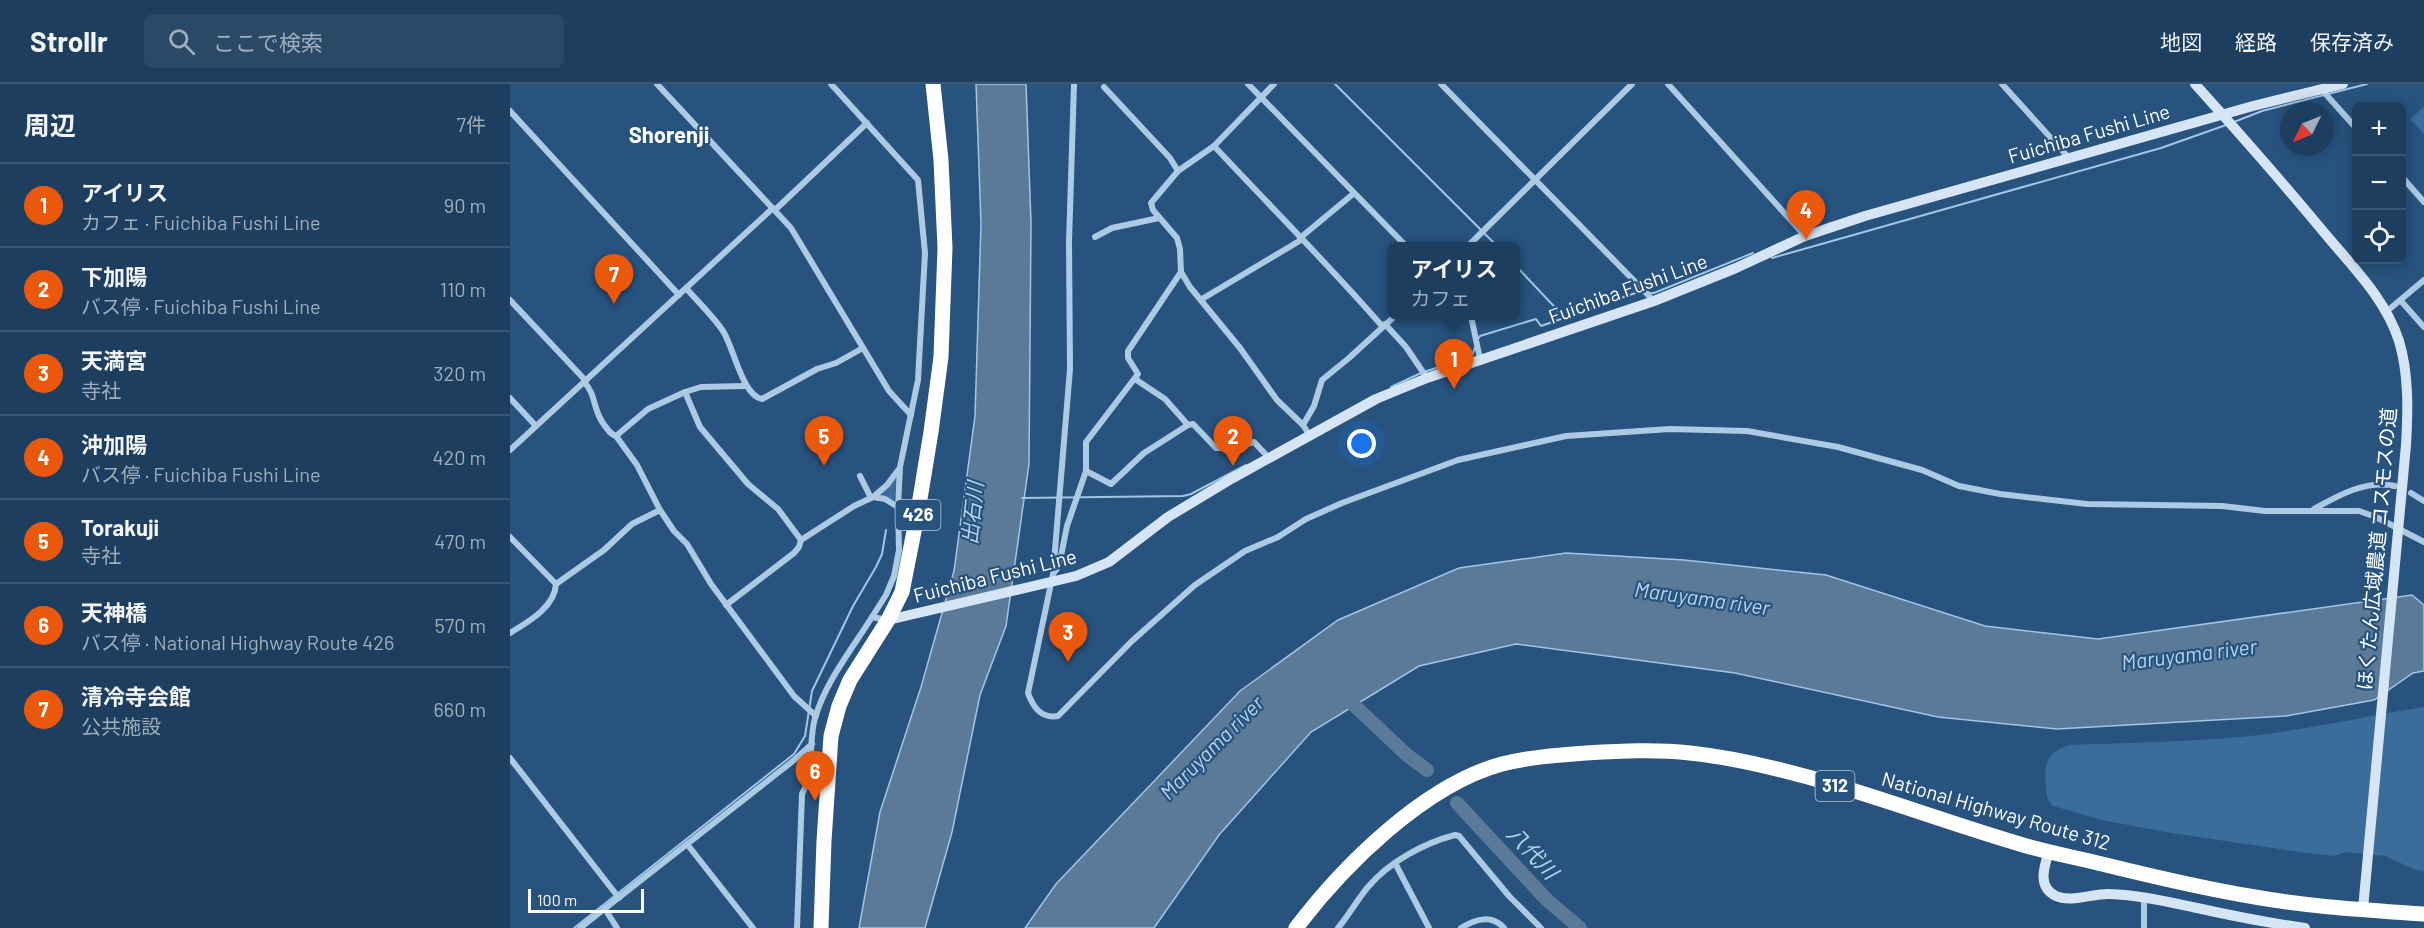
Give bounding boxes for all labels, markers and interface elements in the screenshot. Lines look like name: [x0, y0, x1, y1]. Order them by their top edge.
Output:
search box: [144, 14, 564, 68]
text: Strollr: [30, 24, 108, 58]
icon: search: [165, 25, 198, 58]
text: ここで検索: [213, 29, 323, 55]
text: 地図: [2160, 29, 2202, 54]
text: 経路: [2235, 29, 2277, 54]
text: 保存済み: [2310, 29, 2394, 54]
street label: Fuichiba Fushi Line: [2005, 98, 2172, 168]
north arrow: [2280, 102, 2334, 156]
map controls: [2352, 102, 2406, 264]
button: +: [2352, 102, 2406, 156]
text: 周辺: [24, 109, 76, 140]
text: 7件: [457, 112, 486, 136]
district label: Shorenji: [629, 121, 709, 147]
button: −: [2352, 156, 2406, 210]
text: アイリス: [81, 179, 168, 205]
pin: 4: [1786, 190, 1826, 240]
text: 1: [40, 193, 47, 217]
text: 90 m: [444, 193, 486, 217]
text: カフェ · Fuichiba Fushi Line: [81, 210, 321, 234]
button: locate: [2352, 210, 2406, 264]
popup: [1388, 242, 1520, 320]
street label: Fuichiba Fushi Line: [1545, 248, 1710, 328]
pin: 7: [594, 254, 634, 304]
text: アイリス: [1411, 255, 1497, 281]
text: 下加陽: [81, 263, 147, 289]
text: 2: [38, 277, 49, 301]
text: 110 m: [440, 277, 486, 301]
text: カフェ: [1411, 286, 1471, 310]
text: バス停 · Fuichiba Fushi Line: [81, 294, 321, 318]
pin: 1: [1434, 340, 1474, 389]
text: 天満宮: [81, 347, 147, 373]
text: 3: [38, 361, 49, 385]
text: 320 m: [433, 361, 486, 385]
text: 寺社: [81, 378, 121, 402]
street label: ほくたん広域農道 コスモスの道: [2352, 406, 2400, 691]
pin: 5: [804, 416, 844, 466]
pin: 2: [1214, 416, 1252, 466]
your location: [1347, 429, 1376, 458]
text: 沖加陽: [81, 431, 147, 457]
text: 4: [37, 445, 50, 469]
text: 420 m: [432, 445, 486, 469]
text: バス停 · Fuichiba Fushi Line: [81, 462, 321, 486]
water label: 出石川: [956, 478, 987, 545]
road number: 426: [896, 500, 940, 530]
text: Torakuji: [81, 514, 159, 540]
text: 5: [38, 529, 49, 553]
text: 470 m: [434, 529, 486, 553]
text: 寺社: [81, 543, 121, 567]
street label: Fuichiba Fushi Line: [911, 543, 1079, 607]
water label: Maruyama river: [1633, 576, 1772, 619]
text: 天神橋: [81, 599, 147, 625]
pin: 3: [1048, 612, 1088, 662]
text: 6: [38, 613, 49, 637]
text: 570 m: [434, 613, 486, 637]
text: バス停 · National Highway Route 426: [81, 630, 394, 654]
water label: Maruyama river: [2120, 633, 2259, 674]
text: 清冷寺会館: [81, 683, 191, 709]
water label: Maruyama river: [1154, 690, 1268, 804]
text: 7: [39, 697, 48, 721]
text: 660 m: [434, 697, 486, 721]
text: 公共施設: [81, 714, 161, 738]
pin: 6: [796, 752, 834, 801]
street label: National Highway Route 312: [1879, 766, 2113, 854]
road number: 312: [1816, 771, 1854, 801]
water label: 八代川: [1502, 820, 1565, 885]
scale bar: [528, 886, 644, 914]
text: 100 m: [537, 890, 577, 909]

